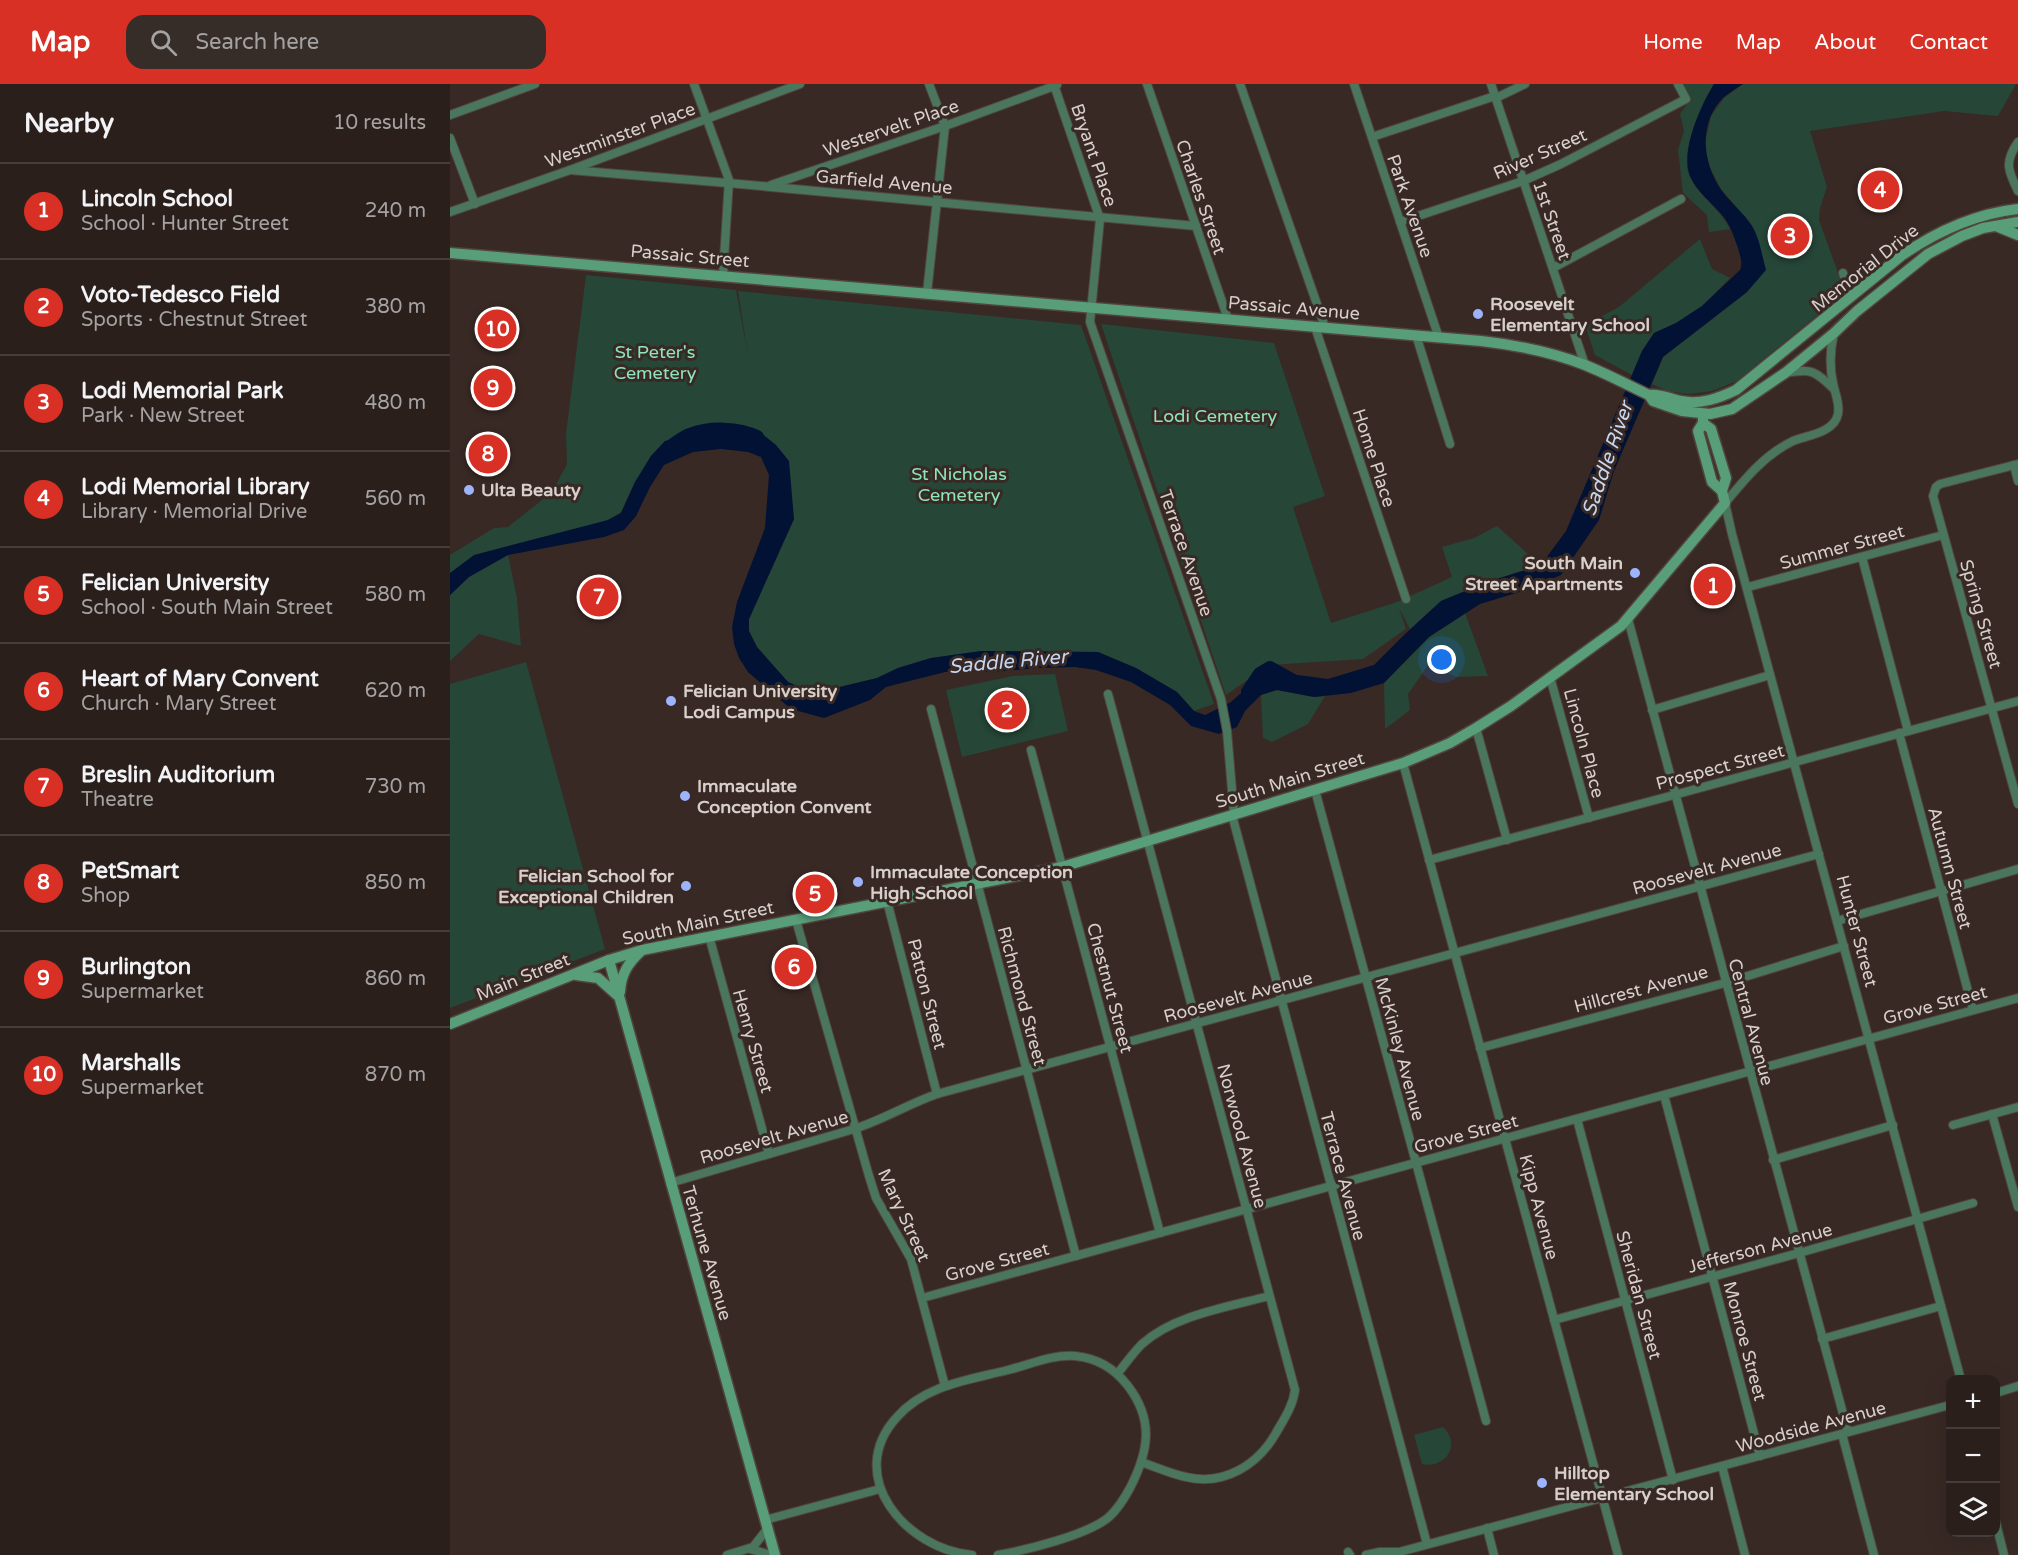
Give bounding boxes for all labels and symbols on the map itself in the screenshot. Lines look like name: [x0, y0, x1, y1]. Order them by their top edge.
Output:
street label: Westervelt Place: [820, 94, 962, 162]
street label: Westminster Place: [542, 98, 698, 172]
street label: Bryant Place: [1066, 101, 1122, 209]
street label: River Street: [1490, 124, 1590, 184]
street label: Charles Street: [1171, 137, 1231, 257]
street label: Park Avenue: [1382, 152, 1438, 260]
street label: Garfield Avenue: [815, 165, 953, 199]
pin: 4: [1860, 168, 1900, 212]
street label: 1st Street: [1528, 177, 1576, 263]
pin: 3: [1770, 214, 1810, 258]
street label: Memorial Drive: [1807, 219, 1923, 317]
street label: Passaic Street: [630, 240, 751, 272]
street label: Passaic Avenue: [1227, 291, 1361, 325]
place label: Roosevelt Elementary School: [1490, 293, 1650, 336]
pin: 10: [478, 306, 516, 352]
marker: Roosevelt Elementary School: [1471, 307, 1485, 321]
park label: St Peter's Cemetery: [614, 341, 697, 384]
pin: 9: [474, 366, 513, 410]
water label: Saddle River: [1577, 397, 1639, 519]
park label: Lodi Cemetery: [1153, 405, 1278, 427]
street label: Home Place: [1348, 406, 1400, 510]
pin: 8: [468, 432, 507, 476]
park label: St Nicholas Cemetery: [911, 463, 1007, 506]
place label: Ulta Beauty: [481, 479, 581, 501]
marker: Ulta Beauty: [462, 483, 476, 497]
street label: Terrace Avenue: [1154, 487, 1218, 619]
street label: Summer Street: [1777, 520, 1907, 574]
place label: South Main Street Apartments: [1465, 552, 1623, 595]
street label: Spring Street: [1955, 557, 2007, 671]
pin: 1: [1694, 564, 1732, 608]
marker: South Main Street Apartments: [1628, 566, 1642, 580]
pin: 7: [580, 574, 618, 620]
water label: Saddle River: [948, 645, 1071, 679]
your location: [1427, 645, 1456, 674]
place label: Felician University Lodi Campus: [683, 680, 837, 723]
street label: Lincoln Place: [1559, 686, 1609, 800]
pin: 2: [988, 688, 1026, 732]
marker: Felician University Lodi Campus: [664, 694, 678, 708]
street label: Prospect Street: [1653, 739, 1787, 795]
street label: South Main Street: [1213, 747, 1367, 813]
place label: Immaculate Conception Convent: [697, 775, 871, 818]
marker: Immaculate Conception Convent: [678, 789, 692, 803]
street label: Autumn Street: [1923, 804, 1977, 932]
street label: Roosevelt Avenue: [1630, 839, 1784, 899]
place label: Immaculate Conception High School: [870, 861, 1073, 904]
place label: Felician School for Exceptional Children: [498, 865, 675, 908]
pin: 5: [796, 872, 835, 916]
street label: Hunter Street: [1831, 873, 1883, 990]
marker: Immaculate Conception High School: [851, 875, 865, 889]
marker: Felician School for Exceptional Children: [679, 879, 693, 893]
street label: South Main Street: [620, 896, 776, 950]
street label: Chestnut Street: [1082, 920, 1138, 1056]
street label: Richmond Street: [993, 924, 1051, 1068]
street label: Patton Street: [903, 936, 951, 1052]
pin: 6: [774, 944, 814, 990]
street label: Main Street: [473, 948, 573, 1006]
street label: Central Avenue: [1723, 956, 1779, 1088]
street label: Hillcrest Avenue: [1572, 961, 1710, 1017]
street label: Roosevelt Avenue: [1161, 967, 1315, 1027]
street label: McKinley Avenue: [1370, 975, 1430, 1123]
street label: Grove Street: [1881, 981, 1990, 1029]
street label: Henry Street: [728, 986, 778, 1096]
street label: Norwood Avenue: [1212, 1061, 1272, 1211]
street label: Roosevelt Avenue: [697, 1105, 851, 1169]
street label: Terrace Avenue: [1315, 1109, 1371, 1243]
street label: Grove Street: [1412, 1110, 1521, 1158]
street label: Kipp Avenue: [1514, 1152, 1564, 1262]
street label: Mary Street: [873, 1165, 935, 1265]
street label: Terhune Avenue: [677, 1183, 737, 1323]
street label: Jefferson Avenue: [1685, 1218, 1835, 1278]
street label: Sheridan Street: [1611, 1228, 1667, 1362]
street label: Grove Street: [943, 1238, 1052, 1286]
street label: Monroe Street: [1718, 1279, 1772, 1403]
street label: Woodside Avenue: [1734, 1396, 1888, 1458]
place label: Hilltop Elementary School: [1554, 1462, 1714, 1505]
marker: Hilltop Elementary School: [1535, 1476, 1549, 1490]

